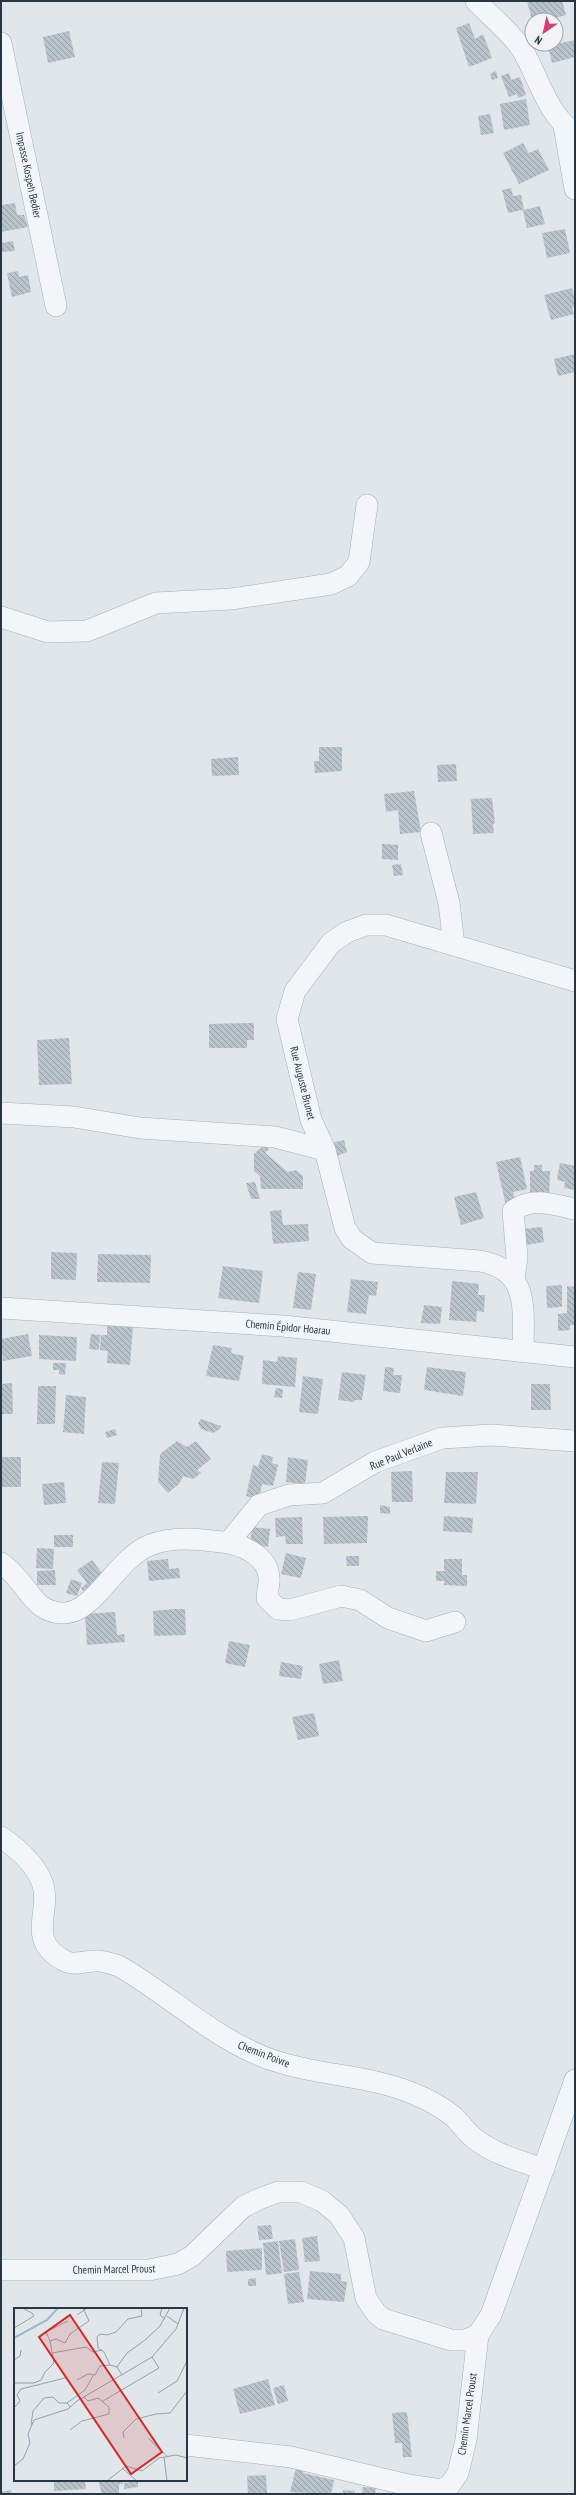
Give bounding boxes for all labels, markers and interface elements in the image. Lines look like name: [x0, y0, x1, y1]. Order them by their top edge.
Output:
north arrow: [524, 12, 564, 52]
text: N: [532, 33, 545, 48]
street label: Impasse Kospeh Bedier: [13, 131, 45, 219]
street label: Rue Auguste Brunet: [287, 1045, 319, 1121]
street label: Chemin Épidor Hoarau: [245, 1316, 331, 1338]
street label: Rue Paul Verlaine: [368, 1435, 435, 1473]
street label: Chemin Poivre: [236, 2038, 292, 2071]
street label: Chemin Marcel Proust: [73, 2261, 155, 2277]
inset map: [14, 2308, 187, 2481]
street label: Chemin Marcel Proust: [454, 2372, 480, 2456]

